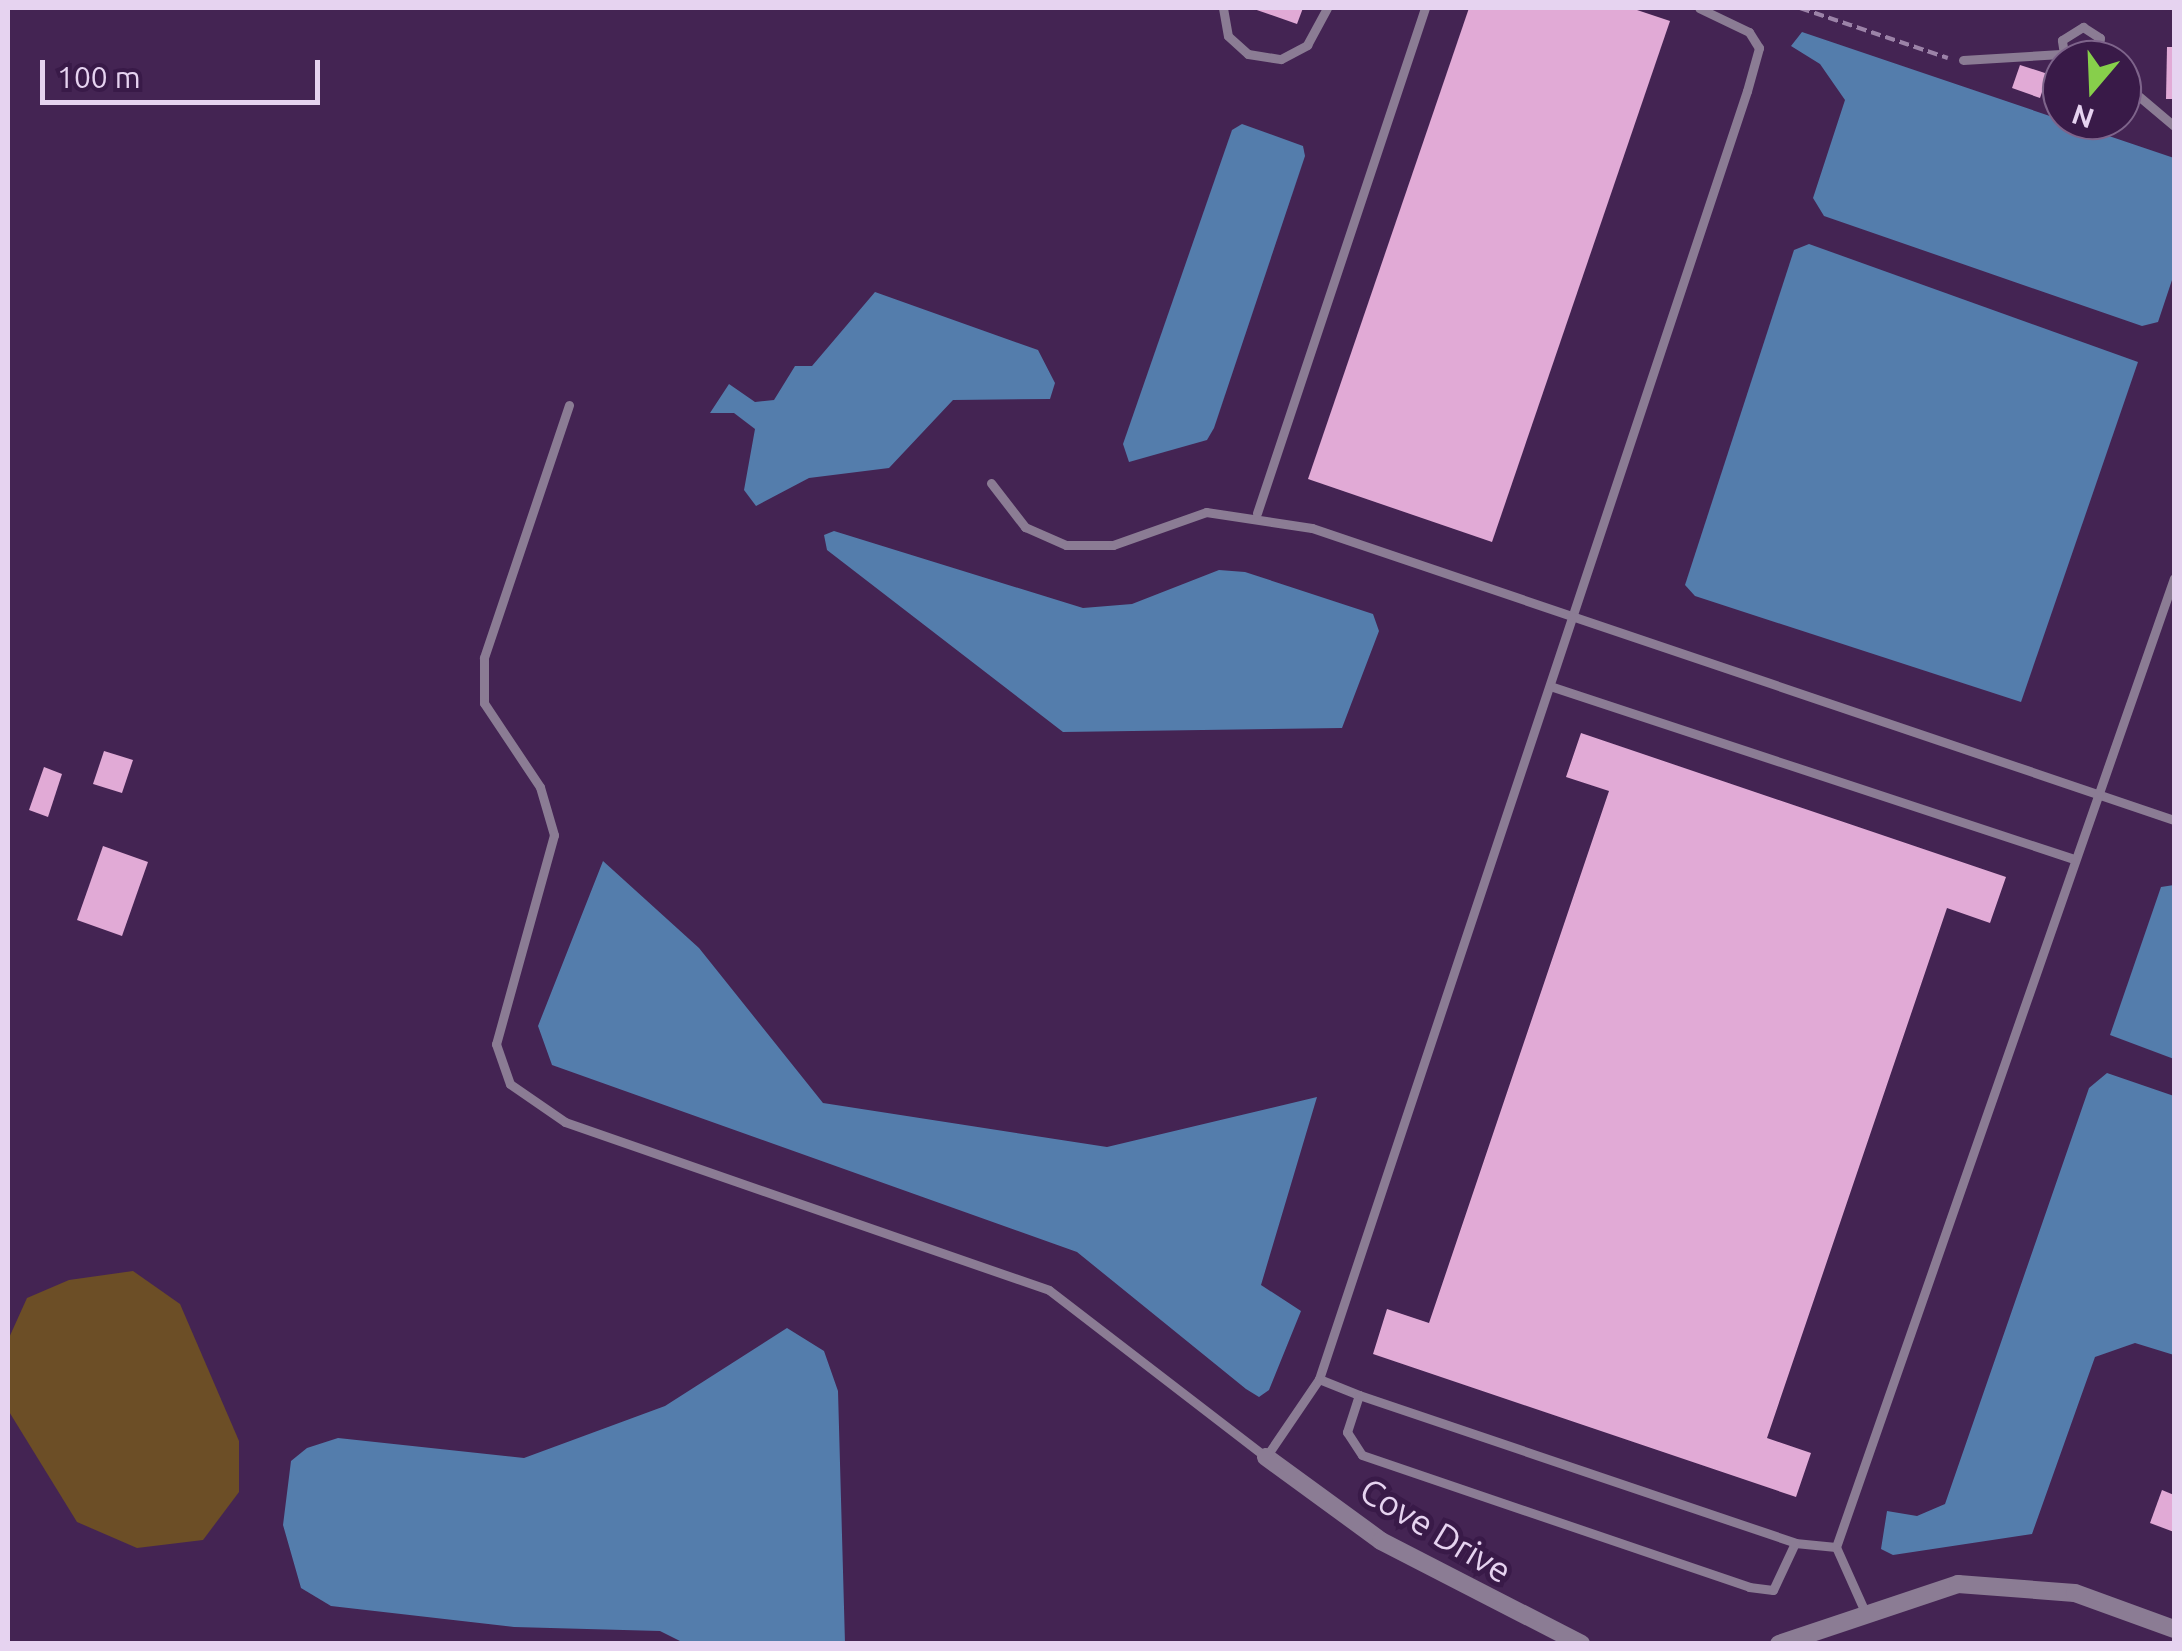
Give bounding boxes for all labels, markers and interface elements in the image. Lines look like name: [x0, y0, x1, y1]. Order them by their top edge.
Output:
scale bar: [45, 40, 325, 102]
north arrow: [2042, 40, 2142, 140]
text: 100 m: [57, 60, 141, 94]
text: N: [2068, 99, 2098, 135]
street label: Cove Drive: [1353, 1469, 1519, 1591]

